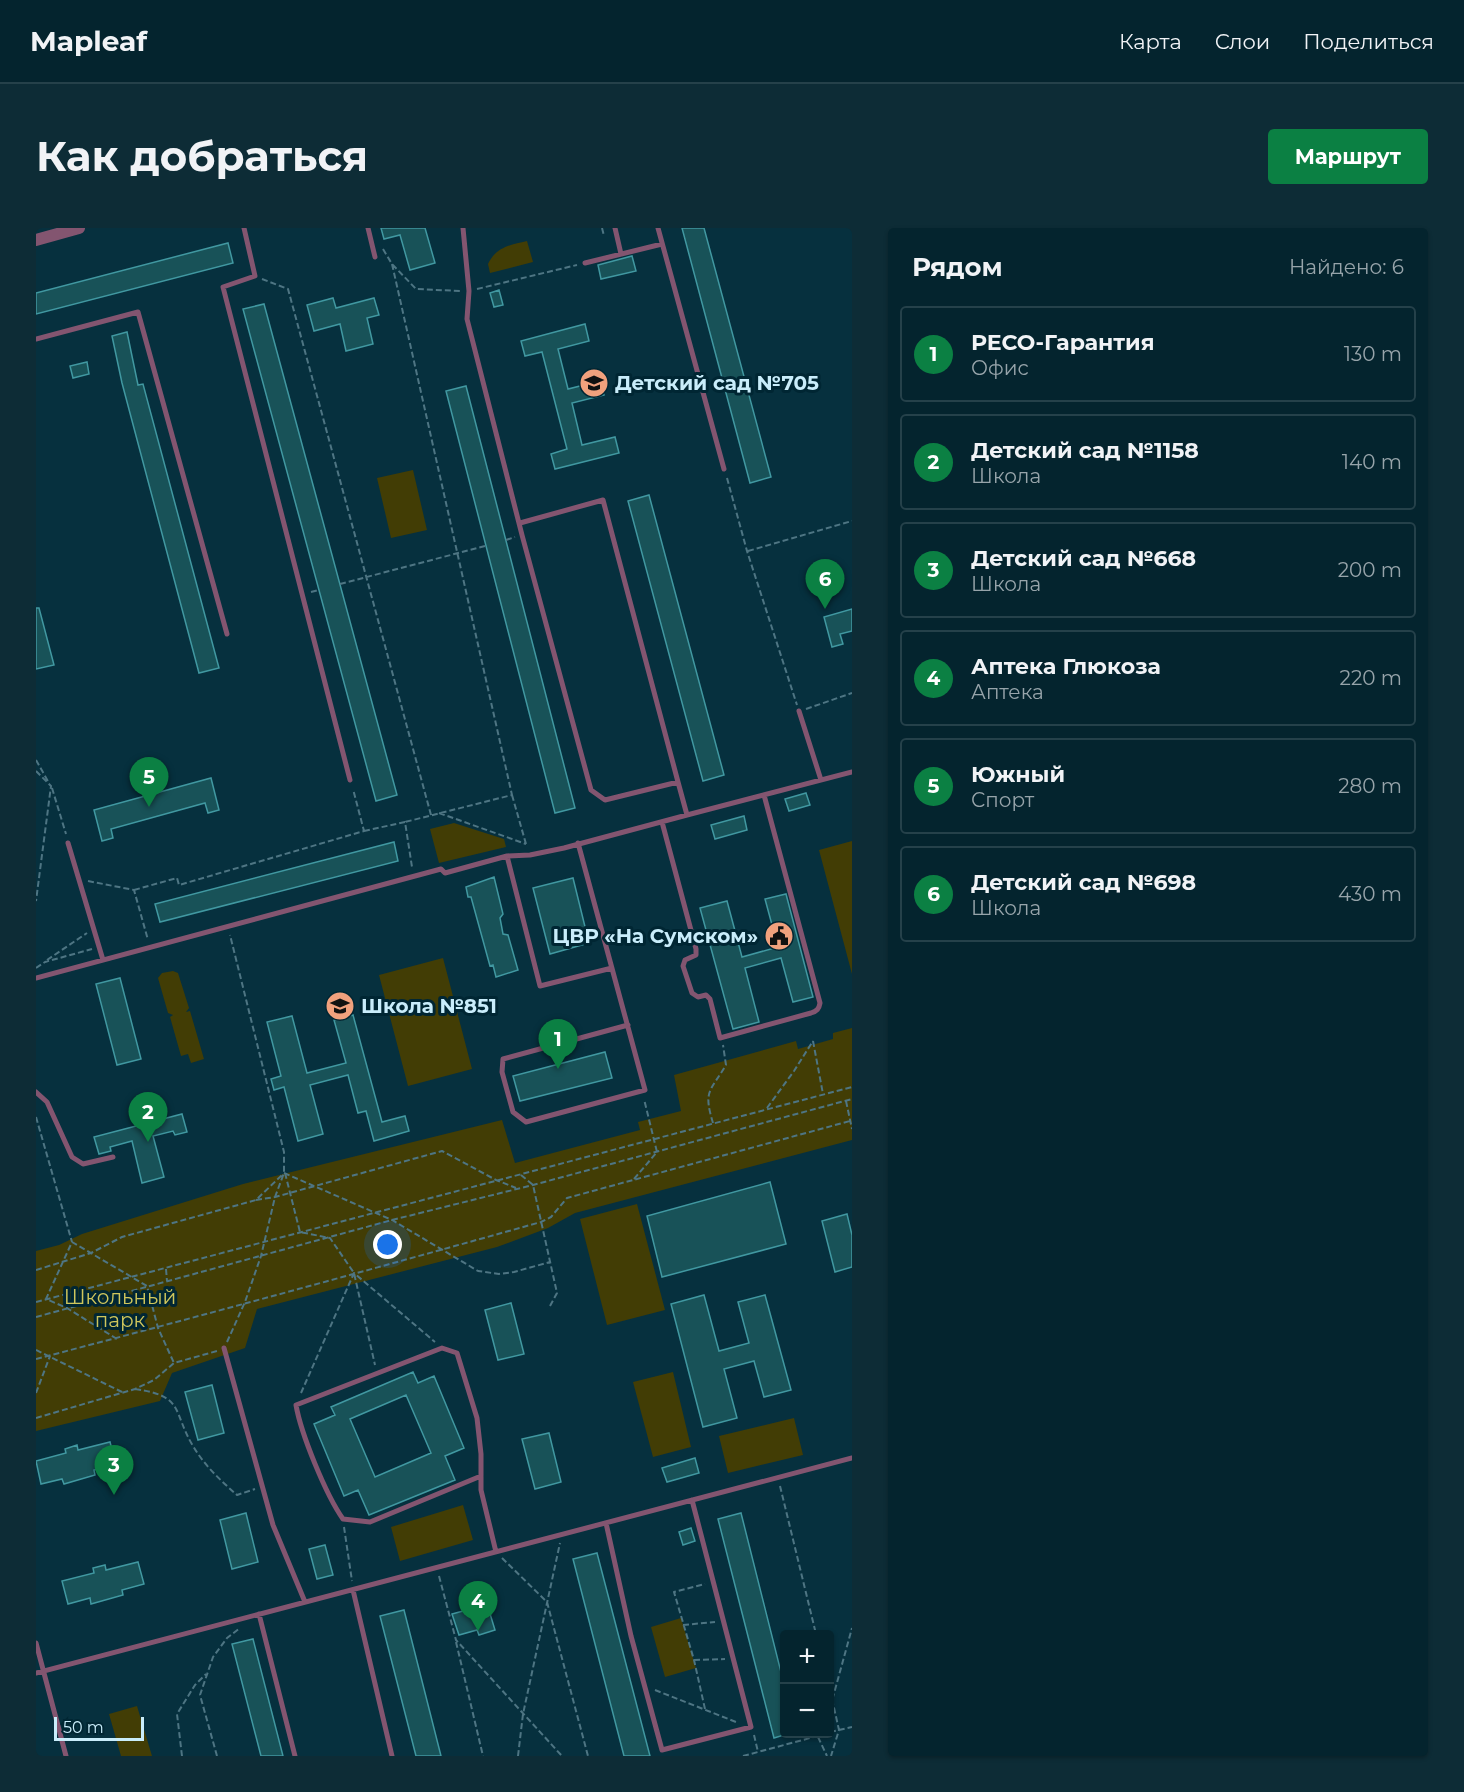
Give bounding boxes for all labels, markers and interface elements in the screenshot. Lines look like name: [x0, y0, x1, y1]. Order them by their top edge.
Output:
text: Mapleaf: [30, 24, 147, 58]
text: Карта: [1119, 29, 1182, 54]
text: Слои: [1215, 29, 1270, 54]
text: Поделиться: [1303, 29, 1434, 54]
button: Маршрут: [1268, 129, 1428, 184]
text: Как добраться: [36, 130, 368, 182]
text: Рядом: [912, 251, 1003, 283]
text: Найдено: 6: [1289, 255, 1404, 279]
text: РЕСО-Гарантия: [971, 329, 1154, 356]
text: 1: [930, 342, 937, 366]
text: 130 m: [1344, 342, 1402, 366]
text: Офис: [971, 356, 1029, 380]
school or university icon: Детский сад №705: [578, 367, 610, 399]
place label: Детский сад №705: [615, 371, 819, 395]
text: Детский сад №1158: [971, 437, 1199, 464]
text: 2: [928, 450, 939, 474]
text: 140 m: [1342, 450, 1402, 474]
text: Школа: [971, 464, 1041, 488]
text: Детский сад №668: [971, 545, 1196, 572]
text: 3: [928, 558, 939, 582]
text: 200 m: [1338, 558, 1402, 582]
pin: 6: [806, 560, 844, 609]
text: Школа: [971, 572, 1041, 596]
text: Аптека Глюкоза: [971, 653, 1161, 680]
text: 4: [927, 666, 940, 690]
text: 220 m: [1340, 666, 1402, 690]
text: Аптека: [971, 680, 1044, 704]
pin: 5: [130, 758, 168, 807]
text: Южный: [971, 761, 1065, 788]
text: 5: [928, 774, 939, 798]
text: 280 m: [1338, 774, 1402, 798]
text: Спорт: [971, 788, 1034, 812]
text: Детский сад №698: [971, 869, 1196, 896]
text: 6: [927, 882, 940, 906]
text: 430 m: [1338, 882, 1402, 906]
text: Школа: [971, 896, 1041, 920]
public building icon: ЦВР «На Сумском»: [763, 920, 795, 952]
place label: ЦВР «На Сумском»: [552, 924, 758, 948]
school or university icon: Школа №851: [324, 990, 356, 1022]
place label: Школа №851: [361, 994, 497, 1018]
pin: 1: [538, 1020, 578, 1069]
pin: 2: [128, 1092, 168, 1142]
your location: [373, 1230, 402, 1259]
park label: Школьный парк: [64, 1285, 176, 1332]
pin: 3: [94, 1446, 134, 1495]
pin: 4: [458, 1582, 498, 1631]
map controls: [780, 1630, 834, 1738]
button: +: [780, 1630, 834, 1684]
button: −: [780, 1684, 834, 1738]
scale bar: [54, 1714, 144, 1742]
text: 50 m: [63, 1718, 104, 1737]

